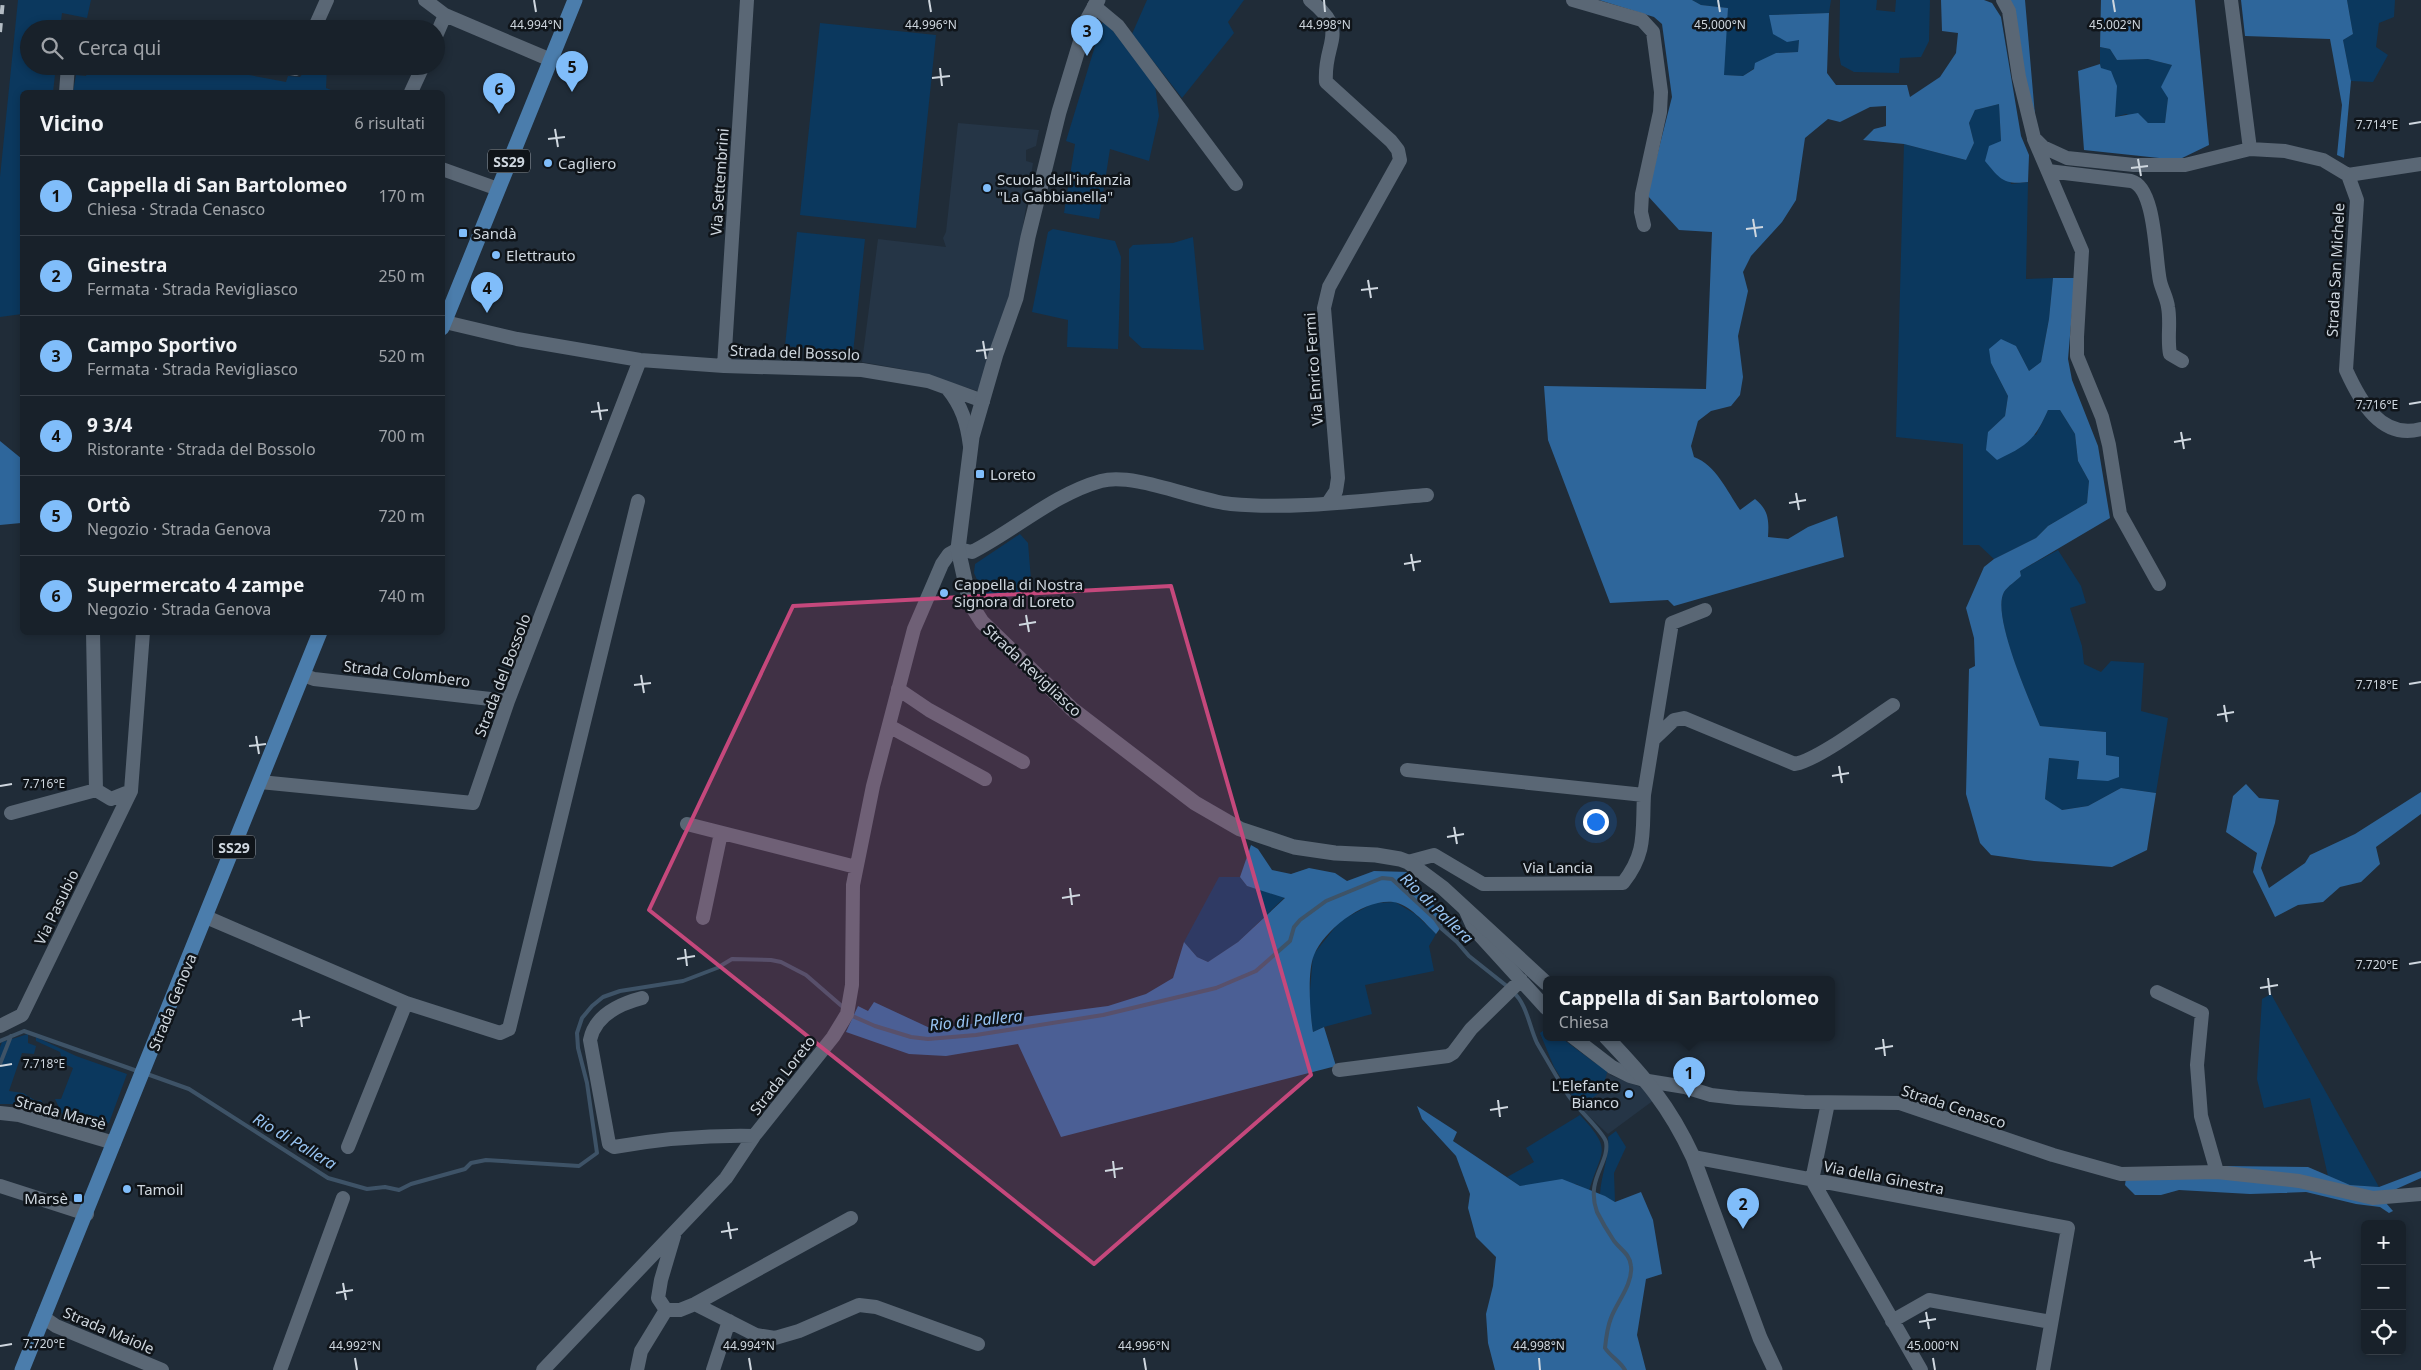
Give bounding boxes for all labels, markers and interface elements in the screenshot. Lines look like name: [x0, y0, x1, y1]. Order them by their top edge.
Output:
pin: 3: [1071, 15, 1103, 56]
text: 44.994°N: [510, 16, 562, 33]
text: 44.996°N: [905, 16, 957, 33]
text: 44.998°N: [1299, 16, 1351, 33]
text: 45.000°N: [1694, 16, 1746, 33]
text: 45.002°N: [2089, 16, 2141, 33]
search box: [20, 20, 445, 75]
icon: search: [38, 34, 66, 62]
text: Cerca qui: [78, 35, 161, 61]
pin: 5: [556, 51, 588, 92]
pin: 6: [483, 73, 515, 114]
text: Vicino: [40, 109, 104, 137]
text: 6 risultati: [355, 112, 425, 134]
text: 7.714°E: [2356, 116, 2398, 133]
street label: Via Settembrini: [705, 128, 733, 236]
road number: SS29: [488, 150, 530, 172]
place label: Cagliero: [558, 153, 616, 173]
marker: Cagliero: [542, 157, 554, 169]
place label: Scuola dell'infanzia "La Gabbianella": [997, 169, 1131, 206]
text: Cappella di San Bartolomeo: [87, 172, 347, 198]
marker: Scuola dell'infanzia "La Gabbianella": [981, 182, 993, 194]
text: 1: [51, 185, 61, 207]
text: 170 m: [378, 185, 425, 207]
text: Chiesa · Strada Cenasco: [87, 198, 265, 220]
street label: Strada San Michele: [2322, 203, 2348, 337]
place label: Sandà: [473, 223, 517, 243]
marker: Sandà: [457, 227, 469, 239]
place label: Elettrauto: [506, 245, 576, 265]
marker: Elettrauto: [490, 249, 502, 261]
text: Ginestra: [87, 252, 167, 278]
text: 2: [51, 265, 61, 287]
text: 250 m: [378, 265, 425, 287]
pin: 4: [471, 272, 503, 313]
text: Fermata · Strada Revigliasco: [87, 278, 298, 300]
street label: Via Enrico Fermi: [1299, 312, 1327, 426]
text: Campo Sportivo: [87, 332, 237, 358]
street label: Strada del Bossolo: [730, 340, 860, 364]
text: 3: [51, 345, 61, 367]
text: 520 m: [378, 345, 425, 367]
text: Fermata · Strada Revigliasco: [87, 358, 298, 380]
text: 7.716°E: [2356, 396, 2398, 413]
text: 9 3/4: [87, 412, 132, 438]
text: 4: [51, 425, 61, 447]
text: 700 m: [378, 425, 425, 447]
text: Ristorante · Strada del Bossolo: [87, 438, 316, 460]
place label: Loreto: [990, 464, 1036, 484]
marker: Loreto: [974, 468, 986, 480]
text: Ortò: [87, 492, 131, 518]
text: 5: [51, 505, 61, 527]
text: 720 m: [378, 505, 425, 527]
text: Negozio · Strada Genova: [87, 518, 271, 540]
text: Supermercato 4 zampe: [87, 572, 304, 598]
place label: Cappella di Nostra Signora di Loreto: [954, 574, 1083, 611]
text: 6: [51, 585, 61, 607]
text: 740 m: [378, 585, 425, 607]
marker: Cappella di Nostra Signora di Loreto: [938, 587, 950, 599]
text: Negozio · Strada Genova: [87, 598, 271, 620]
street label: Strada del Bossolo: [469, 611, 535, 739]
street label: Strada Revigliasco: [980, 619, 1086, 721]
street label: Strada Colombero: [342, 655, 472, 691]
text: 7.718°E: [2356, 676, 2398, 693]
text: 7.716°E: [23, 775, 65, 792]
your location: [1583, 809, 1609, 835]
road number: SS29: [213, 836, 255, 859]
street label: Via Lancia: [1523, 857, 1593, 877]
street label: Via Pasubio: [29, 866, 83, 948]
water label: Rio di Pallera: [1396, 868, 1478, 948]
street label: Strada Genova: [143, 951, 201, 1053]
text: 7.720°E: [2356, 956, 2398, 973]
popup: [1543, 976, 1835, 1041]
text: Cappella di San Bartolomeo: [1559, 985, 1819, 1011]
water label: Rio di Pallera: [928, 1004, 1024, 1036]
text: Chiesa: [1559, 1011, 1609, 1033]
street label: Strada Loreto: [745, 1031, 819, 1119]
text: 7.718°E: [23, 1055, 65, 1072]
pin: 1: [1673, 1057, 1705, 1098]
place label: L'Elefante Bianco: [1552, 1075, 1619, 1112]
street label: Strada Cenasco: [1899, 1080, 2009, 1132]
marker: L'Elefante Bianco: [1623, 1088, 1635, 1100]
street label: Strada Marsè: [13, 1090, 109, 1134]
water label: Rio di Pallera: [249, 1107, 341, 1175]
street label: Via della Ginestra: [1822, 1156, 1946, 1198]
place label: Tamoil: [137, 1179, 183, 1199]
marker: Tamoil: [121, 1183, 133, 1195]
place label: Marsè: [24, 1188, 68, 1208]
pin: 2: [1727, 1188, 1759, 1229]
marker: Marsè: [72, 1192, 84, 1204]
map controls: [2361, 1220, 2406, 1355]
button: +: [2361, 1220, 2406, 1265]
button: −: [2361, 1265, 2406, 1310]
street label: Strada Maiole: [61, 1302, 157, 1358]
button: locate: [2361, 1310, 2406, 1355]
text: 7.720°E: [23, 1335, 65, 1352]
text: 44.992°N: [329, 1337, 381, 1354]
text: 44.994°N: [723, 1337, 775, 1354]
text: 44.996°N: [1118, 1337, 1170, 1354]
text: 44.998°N: [1513, 1337, 1565, 1354]
text: 45.000°N: [1907, 1337, 1959, 1354]

